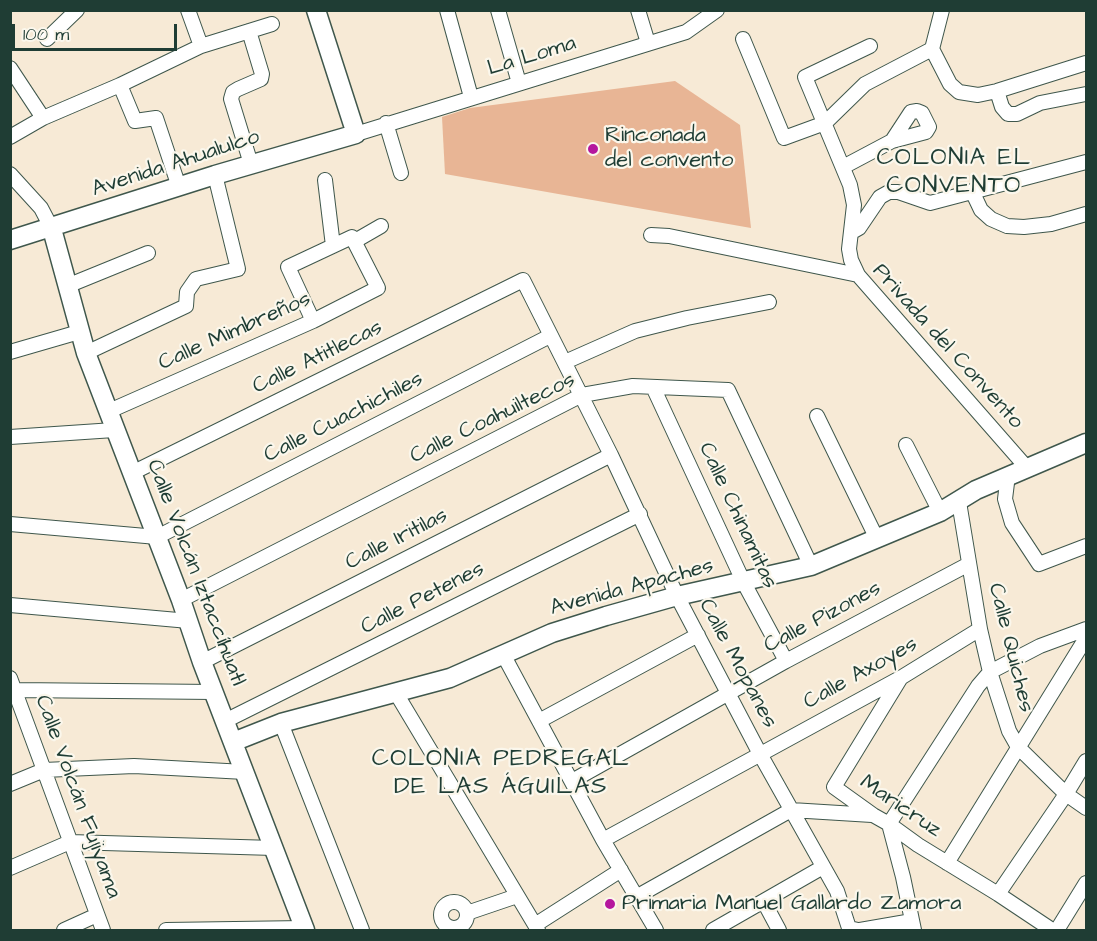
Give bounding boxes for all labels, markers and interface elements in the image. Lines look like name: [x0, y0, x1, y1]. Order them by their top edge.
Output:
scale bar: [15, 12, 180, 50]
text: 100 m: [23, 22, 69, 47]
street label: La Loma: [485, 31, 579, 83]
place label: Rinconada del convento: [605, 123, 733, 174]
street label: Avenida Ahualulco: [89, 124, 263, 204]
marker: Rinconada del convento: [586, 142, 600, 156]
district label: COLONIA EL CONVENTO: [876, 145, 1032, 201]
street label: Privada del Convento: [866, 259, 1028, 435]
street label: Calle Mimbreños: [155, 287, 315, 377]
street label: Calle Atitlecas: [249, 315, 387, 401]
street label: Calle Cuachichiles: [260, 367, 428, 469]
street label: Calle Coahuiltecos: [406, 368, 580, 470]
street label: Calle Chinamitas: [692, 439, 782, 593]
street label: Calle Volcán Iztaccíhuatl: [140, 456, 250, 690]
street label: Calle Iritilas: [342, 503, 452, 577]
street label: Avenida Apaches: [547, 553, 717, 623]
street label: Calle Petenes: [357, 557, 489, 641]
street label: Calle Pizones: [760, 576, 886, 660]
street label: Calle Quiches: [981, 581, 1039, 715]
street label: Calle Mopanes: [692, 595, 782, 733]
street label: Calle Axoyes: [799, 632, 923, 716]
street label: Calle Volcán Fujiyama: [28, 692, 126, 902]
district label: COLONIA PEDREGAL DE LAS ÁGUILAS: [372, 746, 630, 802]
street label: Maricruz: [854, 770, 946, 844]
place label: Primaria Manuel Gallardo Zamora: [622, 891, 961, 917]
marker: Primaria Manuel Gallardo Zamora: [603, 897, 617, 911]

